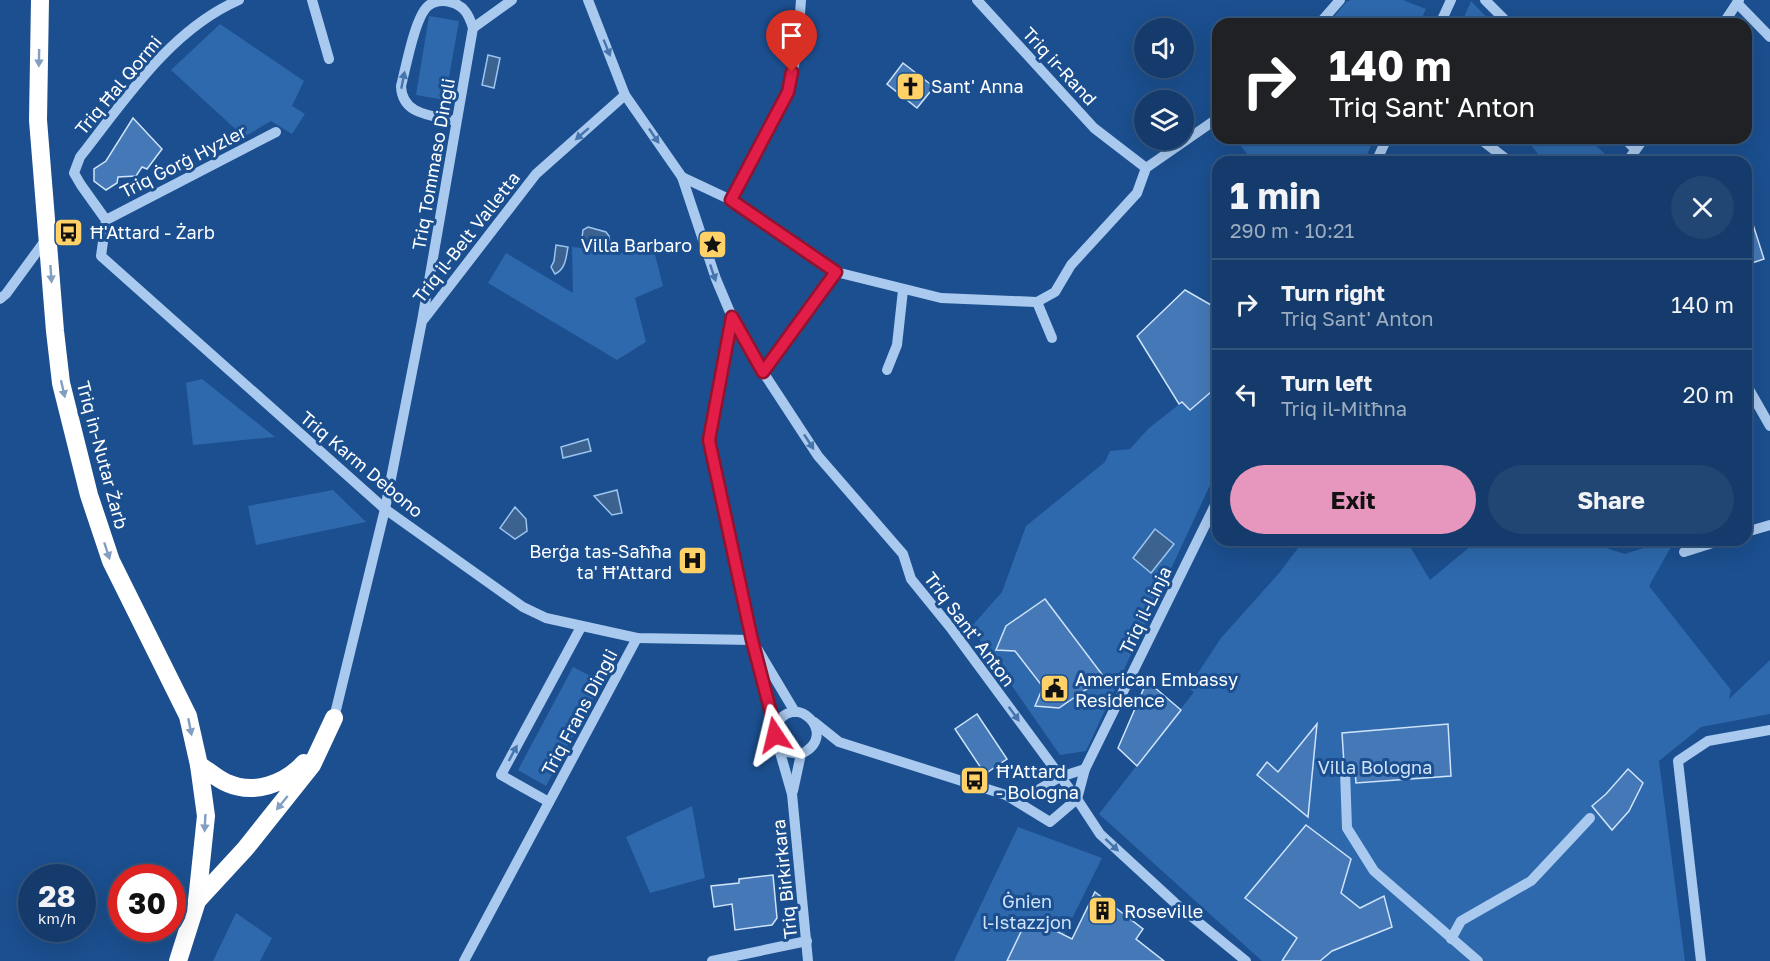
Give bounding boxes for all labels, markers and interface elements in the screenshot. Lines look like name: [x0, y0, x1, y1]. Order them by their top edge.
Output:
pin: [766, 10, 817, 72]
map controls: [1134, 18, 1194, 150]
button: sound: [1134, 18, 1194, 78]
icon: arrive: [775, 19, 808, 52]
street label: Triq ir-Rand: [1018, 22, 1102, 110]
street label: Triq Ħal Qormi: [70, 31, 166, 139]
one-way arrow: [602, 39, 612, 57]
text: 140 m: [1329, 40, 1451, 90]
icon: right: [1230, 42, 1308, 120]
one-way arrow: [34, 49, 44, 68]
church icon: Sant' Anna: [894, 70, 926, 102]
one-way arrow: [399, 71, 408, 90]
place label: Sant' Anna: [931, 75, 1024, 97]
street label: Triq Tommaso Dingli: [407, 76, 459, 252]
button: layers: [1134, 90, 1194, 150]
text: Triq Sant' Anton: [1329, 91, 1535, 123]
street label: Triq Ġorġ Hyzler: [116, 120, 250, 202]
one-way arrow: [574, 127, 589, 141]
one-way arrow: [648, 128, 660, 144]
street label: Triq il-Belt Valletta: [408, 167, 524, 307]
text: 1 min: [1230, 174, 1321, 217]
button: close: [1671, 176, 1734, 239]
bus stop icon: Ħ'Attard - Żarb: [53, 216, 85, 248]
text: 290 m · 10:21: [1230, 218, 1354, 242]
place label: Ħ'Attard - Żarb: [90, 221, 215, 243]
place icon: Villa Barbaro: [697, 229, 729, 261]
place label: Villa Barbaro: [581, 234, 692, 256]
one-way arrow: [46, 264, 56, 283]
one-way arrow: [709, 264, 719, 282]
text: Turn right: [1281, 279, 1385, 306]
icon: right: [1230, 288, 1263, 321]
text: 140 m: [1671, 291, 1734, 318]
text: Triq Sant' Anton: [1281, 306, 1434, 330]
text: Turn left: [1281, 369, 1372, 396]
icon: left: [1230, 378, 1263, 411]
street label: Triq in-Nutar Żarb: [73, 379, 133, 531]
one-way arrow: [58, 380, 68, 398]
text: 20 m: [1683, 381, 1734, 408]
text: Triq il-Mitħna: [1281, 396, 1407, 420]
street label: Triq Karm Debono: [296, 406, 428, 522]
one-way arrow: [803, 434, 814, 450]
button: Exit: [1230, 465, 1476, 534]
button: Share: [1488, 465, 1734, 534]
place label: Berġa tas-Saħħa ta' Ħ'Attard: [529, 540, 672, 583]
one-way arrow: [103, 542, 112, 560]
hospital icon: Berġa tas-Saħħa ta' Ħ'Attard: [677, 545, 709, 577]
street label: Triq il-Linja: [1114, 563, 1176, 657]
street label: Triq Sant' Anton: [920, 568, 1020, 690]
street label: Triq Frans Dingli: [536, 645, 622, 779]
place label: American Embassy Residence: [1075, 668, 1238, 711]
public building icon: American Embassy Residence: [1038, 673, 1070, 705]
position arrow: [743, 703, 807, 767]
one-way arrow: [1008, 705, 1020, 721]
one-way arrow: [186, 717, 195, 736]
one-way arrow: [508, 744, 518, 761]
park label: Villa Bologna: [1318, 756, 1432, 778]
place label: Ħ'Attard - Bologna: [996, 760, 1079, 803]
bus stop icon: Ħ'Attard - Bologna: [959, 765, 991, 797]
one-way arrow: [276, 795, 289, 811]
one-way arrow: [200, 813, 209, 832]
street label: Triq Birkirkara: [767, 818, 801, 940]
one-way arrow: [1104, 838, 1119, 852]
speed limit sign: 30: [108, 864, 186, 942]
text: 28: [38, 878, 76, 914]
park label: Ġnien l-Istazzjon: [982, 890, 1072, 933]
building icon: Roseville: [1087, 895, 1119, 927]
place label: Roseville: [1124, 900, 1203, 922]
text: km/h: [38, 909, 76, 927]

